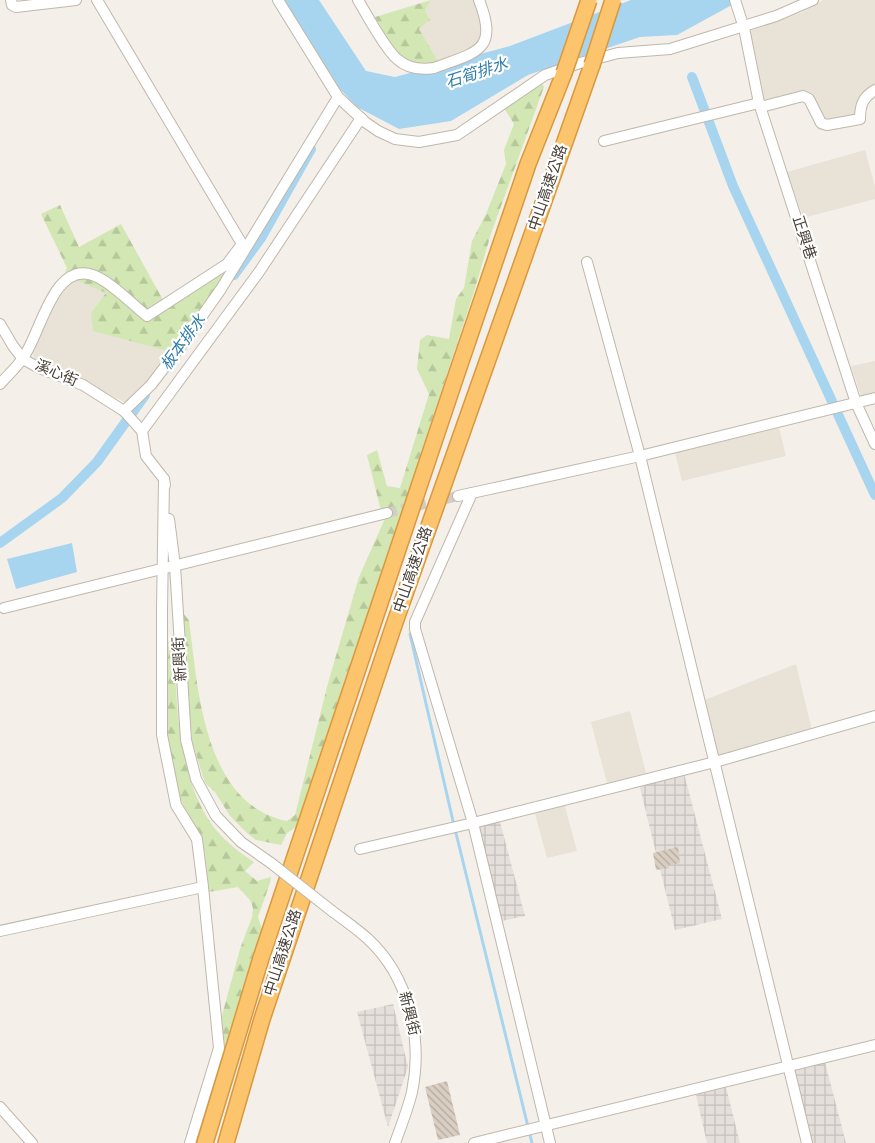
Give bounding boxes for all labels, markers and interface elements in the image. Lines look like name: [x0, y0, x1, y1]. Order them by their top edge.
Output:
water label: 石筍排水: [443, 54, 511, 93]
street label: 中山高速公路: [524, 142, 573, 234]
street label: 正興巷: [787, 214, 819, 262]
water label: 板本排水: [157, 310, 211, 375]
street label: 溪心街: [32, 356, 80, 392]
street label: 中山高速公路: [389, 524, 438, 616]
street label: 新興街: [170, 636, 192, 682]
street label: 中山高速公路: [260, 907, 307, 999]
street label: 新興街: [393, 990, 423, 1038]

